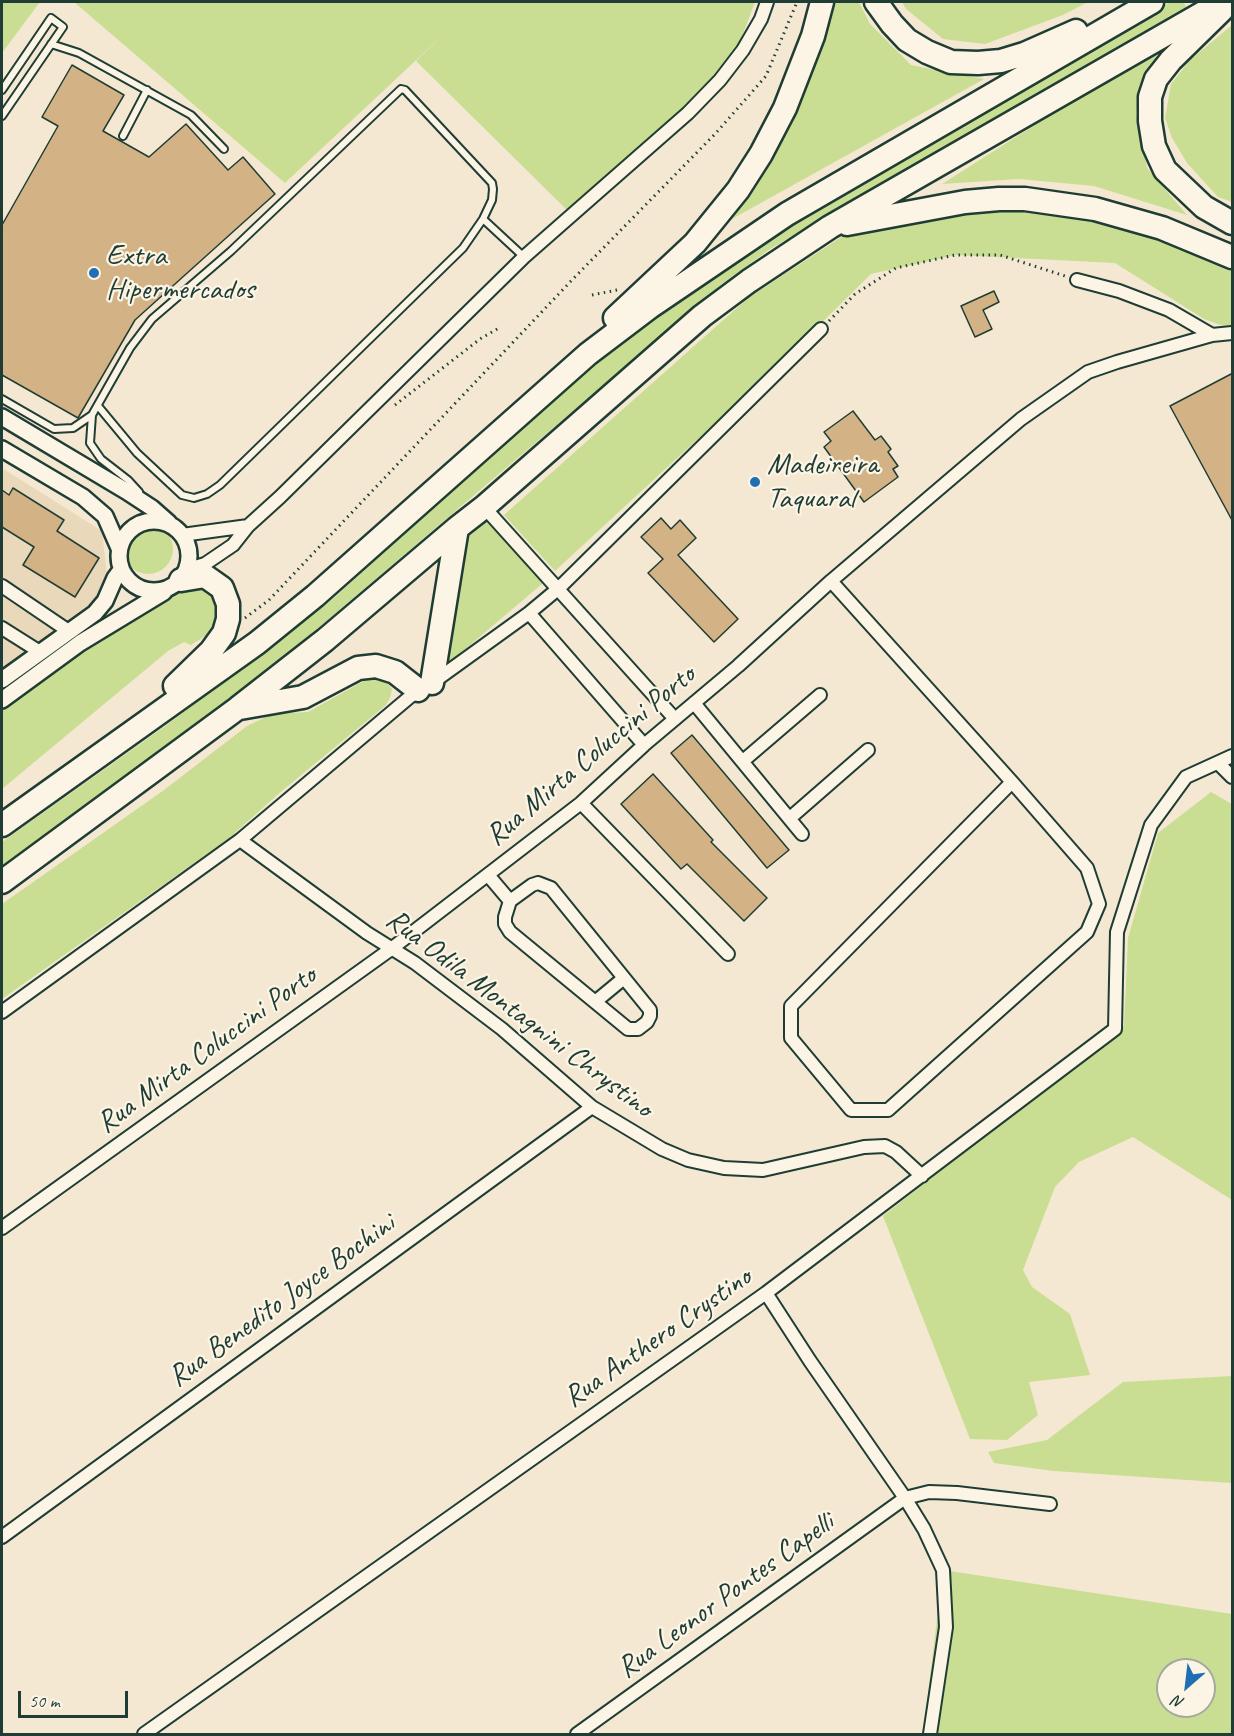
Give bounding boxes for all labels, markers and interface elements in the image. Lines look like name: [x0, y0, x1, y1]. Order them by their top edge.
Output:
place label: Extra Hipermercados: [106, 238, 254, 308]
marker: Extra Hipermercados: [87, 266, 101, 280]
place label: Madeireira Taquaral: [767, 447, 878, 518]
marker: Madeireira Taquaral: [748, 475, 762, 489]
street label: Rua Mirta Coluccini Porto: [479, 658, 703, 854]
street label: Rua Odila Montagnini Chrystino: [378, 902, 660, 1126]
street label: Rua Mirta Coluccini Porto: [90, 958, 324, 1142]
street label: Rua Benedito Joyce Bochini: [162, 1207, 402, 1395]
street label: Rua Anthero Crystino: [557, 1260, 759, 1416]
street label: Rua Leonor Pontes Capelli: [611, 1505, 841, 1687]
north arrow: [1156, 1658, 1216, 1718]
scale bar: [21, 1679, 130, 1717]
text: 50 m: [29, 1690, 60, 1712]
text: N: [1169, 1691, 1188, 1713]

